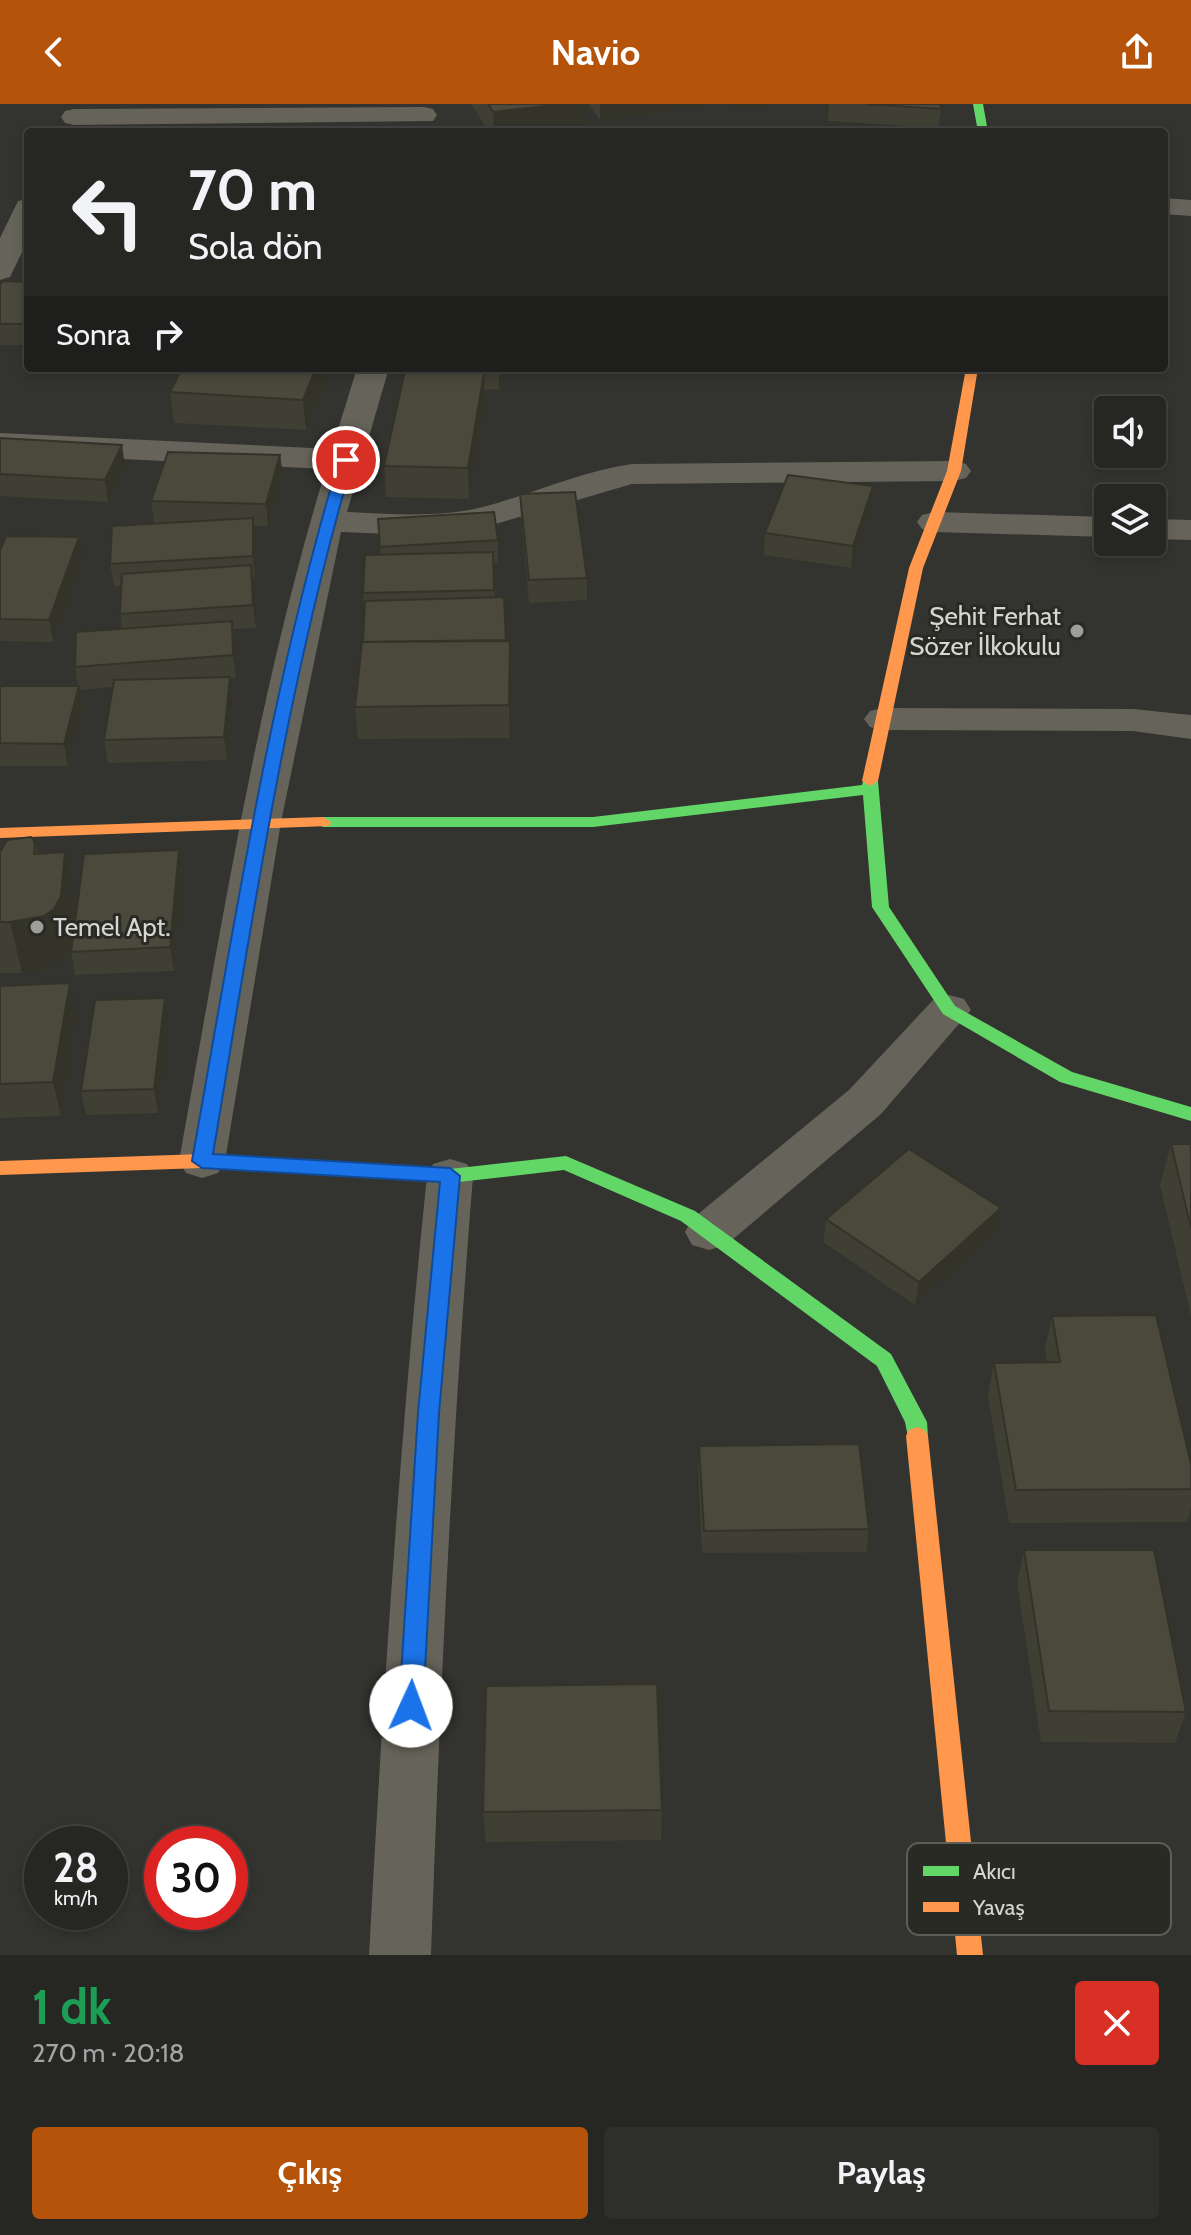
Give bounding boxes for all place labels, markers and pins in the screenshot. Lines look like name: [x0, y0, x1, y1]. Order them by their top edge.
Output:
pin: [312, 426, 380, 494]
place label: Şehit Ferhat Sözer İlkokulu: [909, 600, 1061, 662]
marker: Şehit Ferhat Sözer İlkokulu: [1068, 622, 1086, 640]
place label: Temel Apt.: [53, 911, 171, 943]
marker: Temel Apt.: [28, 918, 46, 936]

